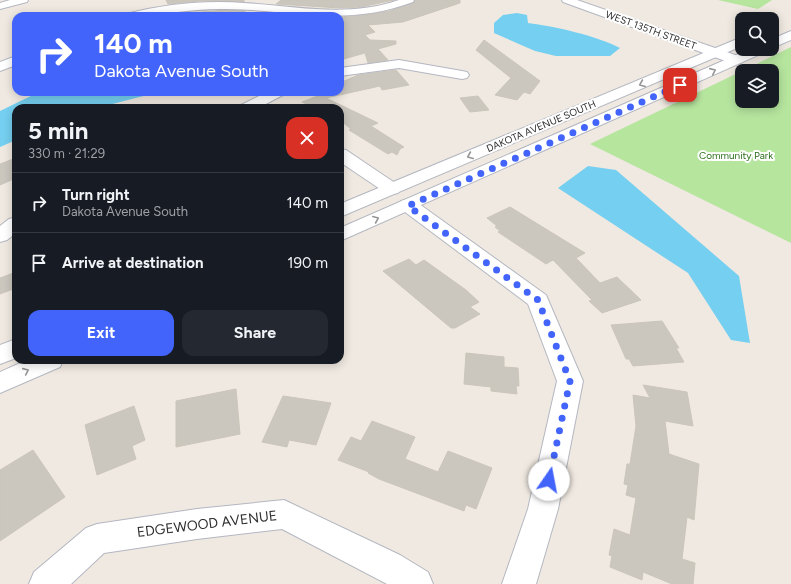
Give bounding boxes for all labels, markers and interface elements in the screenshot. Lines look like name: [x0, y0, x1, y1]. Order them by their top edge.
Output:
street label: WEST 135TH STREET: [604, 8, 699, 53]
map controls: [735, 12, 779, 108]
button: search: [735, 12, 779, 56]
text: 140 m: [94, 26, 173, 60]
icon: right: [28, 28, 80, 80]
text: Dakota Avenue South: [94, 60, 269, 82]
button: layers: [735, 64, 779, 108]
pin: [663, 68, 697, 102]
one-way arrow: [708, 68, 716, 76]
icon: arrive: [669, 74, 691, 96]
one-way arrow: [638, 79, 645, 87]
street label: DAKOTA AVENUE SOUTH: [484, 97, 598, 155]
text: 5 min: [28, 116, 89, 145]
button: close: [286, 117, 328, 159]
text: 330 m · 21:29: [28, 146, 105, 161]
park label: Community Park: [699, 149, 773, 162]
one-way arrow: [467, 151, 475, 159]
text: Turn right: [62, 186, 130, 204]
icon: right: [28, 192, 50, 214]
text: 140 m: [286, 194, 328, 212]
text: Dakota Avenue South: [62, 204, 188, 219]
one-way arrow: [371, 216, 379, 224]
icon: arrive: [28, 252, 50, 274]
text: Arrive at destination: [62, 254, 203, 272]
text: 190 m: [287, 254, 328, 272]
button: Exit: [28, 310, 174, 356]
button: Share: [182, 310, 328, 356]
one-way arrow: [22, 368, 29, 376]
position arrow: [528, 459, 570, 501]
street label: EDGEWOOD AVENUE: [136, 507, 278, 541]

